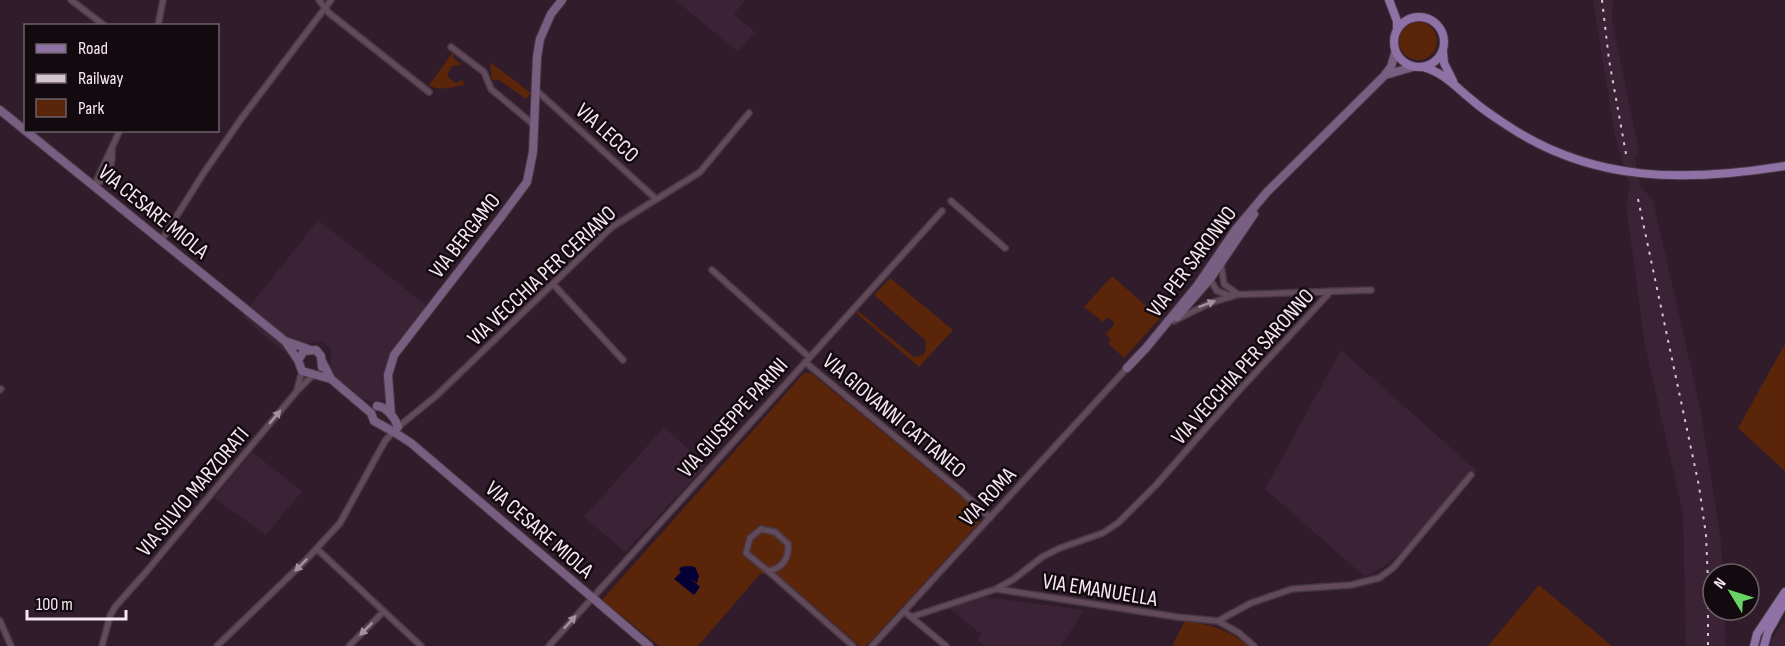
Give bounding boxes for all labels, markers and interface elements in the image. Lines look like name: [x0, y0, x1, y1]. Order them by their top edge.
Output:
legend: [24, 24, 219, 132]
text: Road: [78, 38, 108, 59]
text: Railway: [78, 68, 123, 89]
text: Park: [78, 98, 104, 119]
street label: VIA LECCO: [570, 98, 644, 169]
street label: VIA CESARE MIOLA: [92, 159, 214, 265]
street label: VIA BERGAMO: [424, 188, 507, 284]
street label: VIA VECCHIA PER CERIANO: [462, 200, 622, 352]
street label: VIA PER SARONNO: [1142, 201, 1243, 323]
street label: VIA VECCHIA PER SARONNO: [1166, 283, 1320, 451]
one-way arrow: [1199, 299, 1217, 309]
street label: VIA GIOVANNI CATTANEO: [817, 348, 971, 484]
street label: VIA GIUSEPPE PARINI: [672, 353, 794, 483]
one-way arrow: [268, 410, 281, 425]
street label: VIA SILVIO MARZORATI: [131, 422, 255, 562]
street label: VIA ROMA: [954, 462, 1022, 532]
street label: VIA CESARE MIOLA: [479, 476, 599, 585]
one-way arrow: [294, 558, 308, 572]
north arrow: [1701, 562, 1761, 622]
street label: VIA EMANUELLA: [1040, 568, 1160, 613]
text: N: [1710, 574, 1730, 593]
scale bar: [27, 583, 126, 621]
text: 100 m: [36, 594, 73, 615]
one-way arrow: [563, 616, 577, 630]
one-way arrow: [360, 621, 374, 635]

